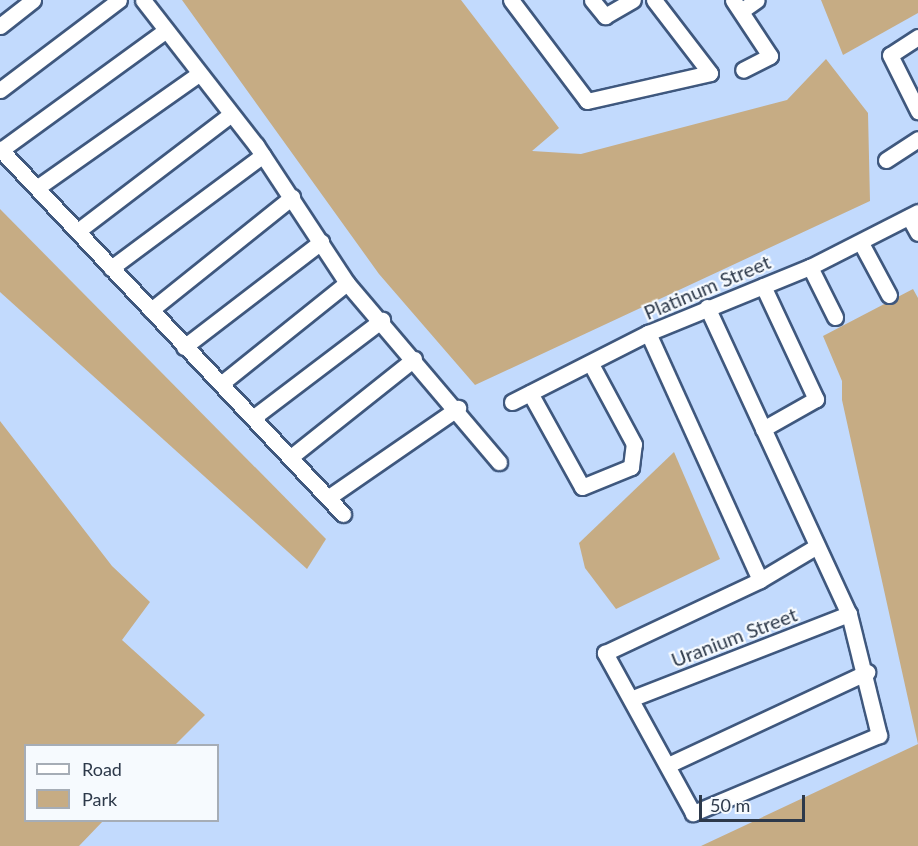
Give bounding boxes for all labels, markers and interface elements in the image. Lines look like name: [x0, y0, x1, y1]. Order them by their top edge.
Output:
street label: Platinum Street: [640, 250, 774, 324]
street label: Uranium Street: [668, 602, 800, 672]
legend: [24, 744, 219, 822]
text: Road: [82, 758, 122, 780]
scale bar: [702, 783, 808, 821]
text: Park: [82, 788, 117, 810]
text: 50 m: [710, 794, 750, 816]

